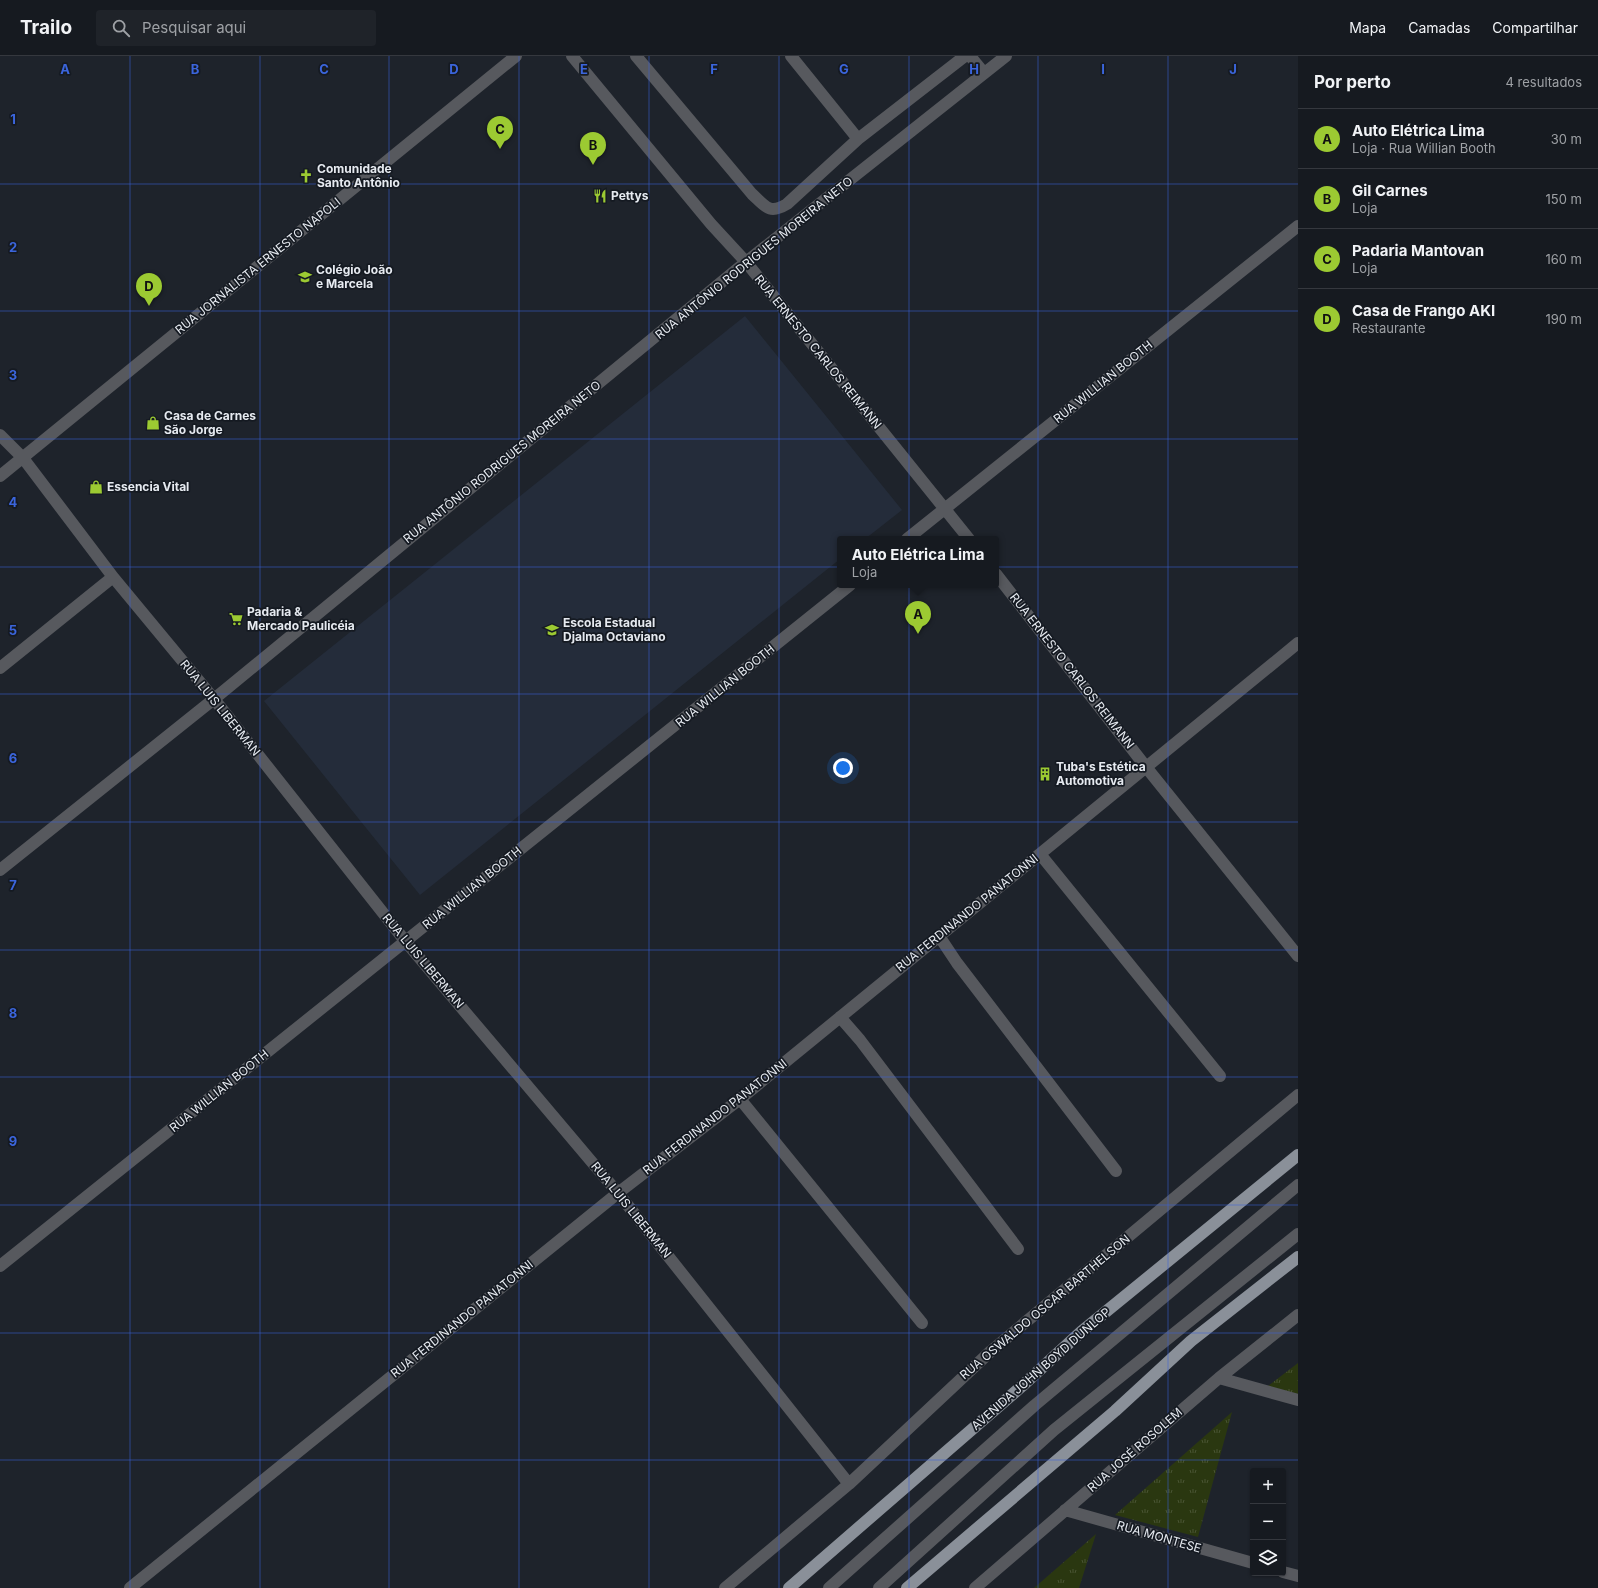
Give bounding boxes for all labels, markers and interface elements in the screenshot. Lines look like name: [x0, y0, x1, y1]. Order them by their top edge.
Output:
search box: [96, 10, 376, 46]
text: Trailo: [20, 16, 72, 39]
icon: search: [110, 17, 132, 39]
text: Pesquisar aqui: [142, 18, 246, 37]
text: Mapa: [1349, 19, 1386, 36]
text: Camadas: [1408, 19, 1470, 36]
text: Compartilhar: [1492, 19, 1578, 36]
text: A: [60, 61, 70, 77]
text: B: [191, 61, 200, 77]
text: C: [319, 61, 329, 77]
text: D: [449, 61, 459, 77]
text: E: [580, 61, 588, 77]
text: F: [710, 61, 718, 77]
text: G: [839, 61, 849, 77]
text: H: [969, 61, 979, 77]
text: I: [1101, 61, 1105, 77]
text: J: [1229, 61, 1237, 77]
text: Por perto: [1314, 72, 1391, 92]
text: 4 resultados: [1506, 74, 1582, 90]
text: 1: [10, 111, 16, 127]
pin: C: [487, 116, 513, 149]
text: Auto Elétrica Lima: [1352, 121, 1485, 140]
text: A: [1322, 131, 1332, 147]
text: 30 m: [1551, 131, 1582, 147]
pin: B: [580, 132, 606, 165]
text: Loja · Rua Willian Booth: [1352, 140, 1496, 156]
place label: Comunidade Santo Antônio: [317, 161, 400, 190]
church icon: Comunidade Santo Antônio: [298, 168, 314, 184]
street label: RUA ANTÔNIO RODRIGUES MOREIRA NETO: [652, 173, 855, 342]
text: Gil Carnes: [1352, 181, 1428, 200]
restaurant icon: Pettys: [592, 188, 608, 204]
place label: Pettys: [611, 188, 649, 203]
text: B: [1323, 191, 1331, 207]
text: 150 m: [1546, 191, 1582, 207]
street label: RUA JORNALISTA ERNESTO NAPOLI: [172, 194, 343, 337]
text: Loja: [1352, 200, 1378, 216]
text: 2: [9, 239, 17, 255]
text: Padaria Mantovan: [1352, 241, 1484, 260]
text: C: [1322, 251, 1332, 267]
text: 160 m: [1545, 251, 1582, 267]
text: Loja: [1352, 260, 1378, 276]
place label: Colégio João e Marcela: [316, 262, 393, 291]
school or university icon: Colégio João e Marcela: [297, 269, 313, 285]
street label: RUA ERNESTO CARLOS REIMANN: [752, 272, 885, 432]
pin: D: [136, 273, 162, 306]
text: Casa de Frango AKI: [1352, 301, 1495, 320]
text: D: [1322, 311, 1332, 327]
text: 190 m: [1545, 311, 1582, 327]
text: Restaurante: [1352, 320, 1426, 336]
street label: RUA WILLIAN BOOTH: [1050, 337, 1155, 426]
text: 3: [9, 367, 17, 383]
street label: RUA ANTÔNIO RODRIGUES MOREIRA NETO: [400, 377, 603, 546]
place label: Casa de Carnes São Jorge: [164, 408, 256, 437]
shop icon: Casa de Carnes São Jorge: [145, 415, 161, 431]
shop icon: Essencia Vital: [88, 479, 104, 495]
place label: Essencia Vital: [107, 479, 189, 494]
text: 4: [9, 494, 18, 510]
popup: [837, 536, 999, 588]
text: Auto Elétrica Lima: [852, 545, 984, 564]
text: Loja: [852, 564, 877, 580]
street label: RUA ERNESTO CARLOS REIMANN: [1007, 590, 1138, 752]
pin: A: [905, 601, 931, 634]
place label: Padaria & Mercado Paulicéia: [247, 604, 355, 633]
supermarket icon: Padaria & Mercado Paulicéia: [228, 611, 244, 627]
place label: Escola Estadual Djalma Octaviano: [563, 615, 666, 644]
text: 5: [9, 622, 17, 638]
school or university icon: Escola Estadual Djalma Octaviano: [544, 622, 560, 638]
street label: RUA WILLIAN BOOTH: [672, 641, 777, 730]
street label: RUA LUIS LIBERMAN: [177, 657, 264, 759]
text: 6: [9, 750, 17, 766]
your location: [833, 758, 853, 778]
place label: Tuba's Estética Automotiva: [1056, 759, 1146, 788]
building icon: Tuba's Estética Automotiva: [1037, 766, 1053, 782]
street label: RUA WILLIAN BOOTH: [419, 843, 524, 932]
street label: RUA FERDINANDO PANATONNI: [892, 851, 1041, 975]
text: 7: [9, 877, 17, 893]
street label: RUA LUIS LIBERMAN: [379, 910, 467, 1011]
text: 8: [9, 1005, 17, 1021]
street label: RUA WILLIAN BOOTH: [166, 1046, 271, 1135]
street label: RUA FERDINANDO PANATONNI: [640, 1056, 790, 1178]
text: 9: [9, 1133, 17, 1149]
street label: RUA LUIS LIBERMAN: [588, 1159, 675, 1261]
street label: RUA OSWALDO OSCAR BARTHELSON: [957, 1231, 1133, 1382]
street label: RUA FERDINANDO PANATONNI: [387, 1257, 536, 1381]
street label: AVENIDA JOHN BOYD DUNLOP: [968, 1304, 1113, 1433]
street label: RUA JOSÉ ROSOLEM: [1084, 1404, 1185, 1495]
map controls: [1250, 1468, 1286, 1576]
button: +: [1250, 1468, 1286, 1504]
button: −: [1250, 1504, 1286, 1540]
street label: RUA MONTESE: [1115, 1517, 1203, 1556]
button: layers: [1250, 1540, 1286, 1576]

